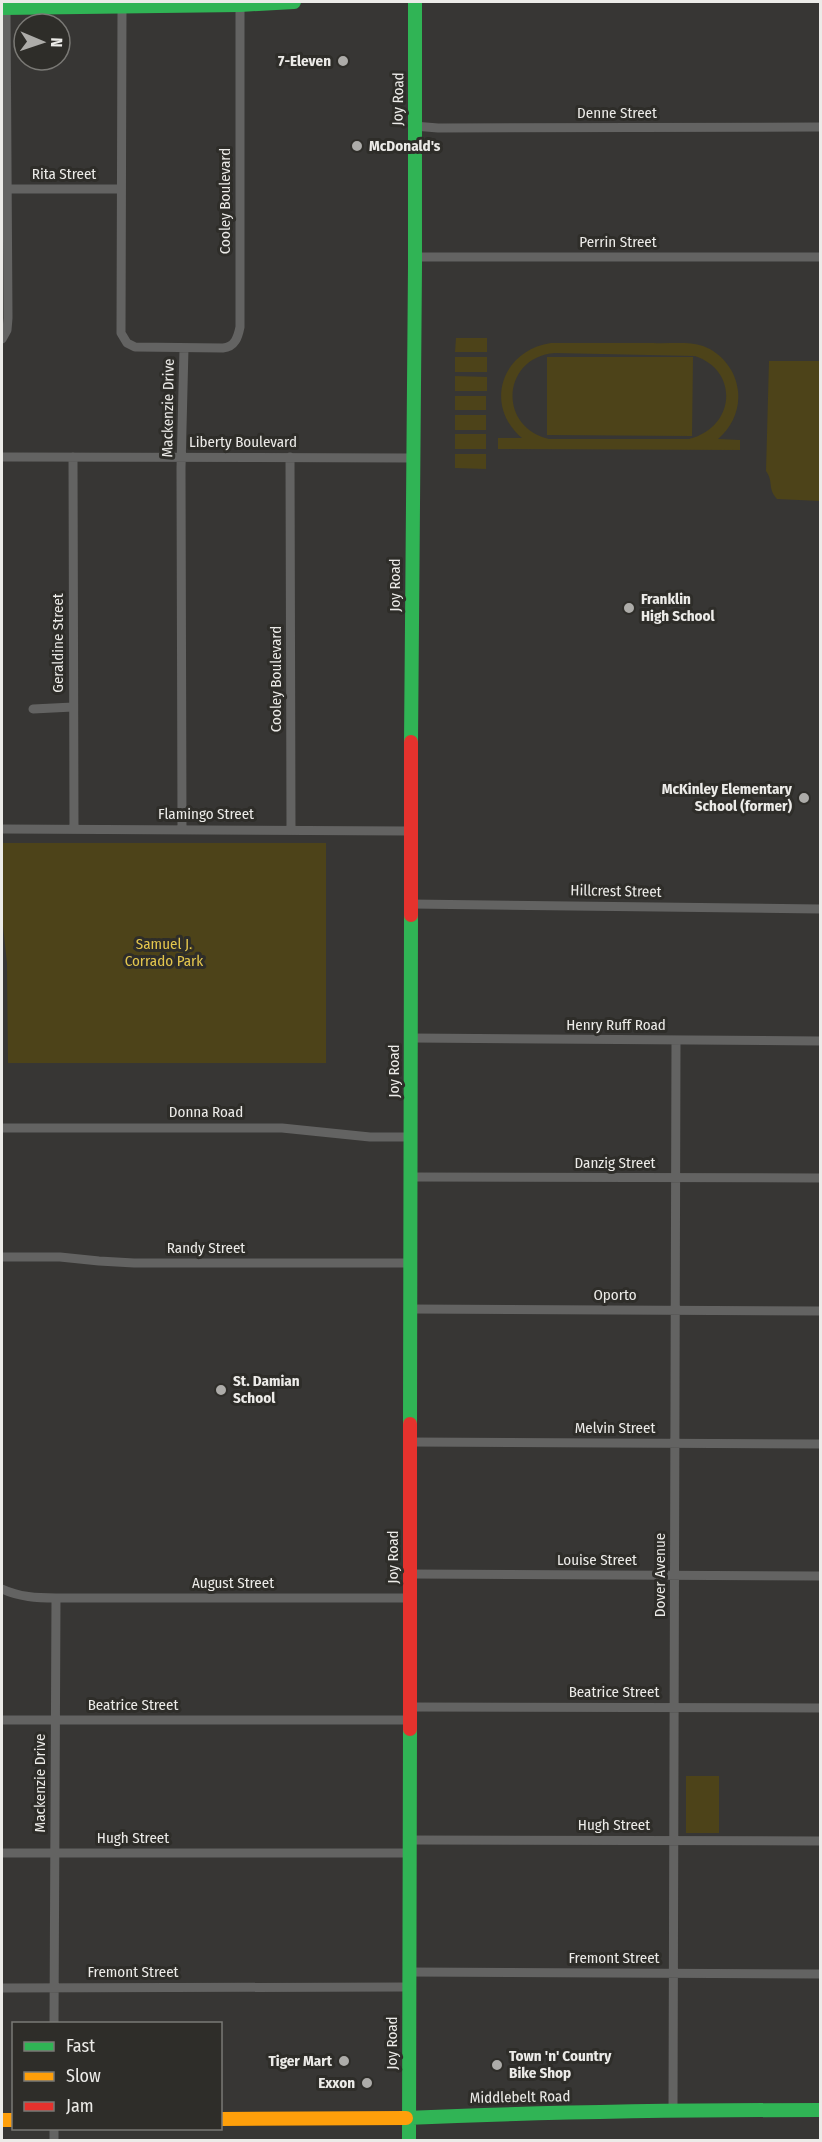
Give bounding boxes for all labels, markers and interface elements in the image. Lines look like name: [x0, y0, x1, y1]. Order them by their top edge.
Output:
north arrow: [12, 12, 72, 72]
text: N: [47, 37, 66, 48]
place label: 7-Eleven: [278, 52, 331, 70]
marker: 7-Eleven: [336, 54, 350, 68]
street label: Joy Road: [389, 72, 407, 126]
street label: Denne Street: [577, 104, 657, 122]
place label: McDonald's: [369, 137, 441, 155]
marker: McDonald's: [350, 139, 364, 153]
street label: Cooley Boulevard: [216, 148, 234, 254]
street label: Rita Street: [32, 165, 96, 183]
street label: Perrin Street: [579, 233, 657, 251]
street label: Mackenzie Drive: [158, 358, 178, 458]
street label: Liberty Boulevard: [189, 433, 297, 451]
street label: Joy Road: [386, 558, 404, 612]
place label: Franklin High School: [641, 590, 716, 625]
street label: Geraldine Street: [49, 593, 67, 693]
marker: Franklin High School: [622, 601, 636, 615]
street label: Cooley Boulevard: [267, 626, 285, 732]
place label: McKinley Elementary School (former): [662, 780, 793, 815]
marker: McKinley Elementary School (former): [797, 791, 811, 805]
street label: Flamingo Street: [158, 805, 254, 823]
street label: Hillcrest Street: [570, 881, 662, 901]
park label: Samuel J. Corrado Park: [125, 935, 203, 970]
street label: Henry Ruff Road: [566, 1016, 666, 1034]
street label: Joy Road: [385, 1044, 403, 1098]
street label: Donna Road: [169, 1103, 243, 1121]
street label: Danzig Street: [575, 1154, 656, 1172]
street label: Randy Street: [167, 1239, 245, 1257]
street label: Oporto: [593, 1286, 637, 1304]
place label: St. Damian School: [233, 1372, 300, 1407]
marker: St. Damian School: [214, 1383, 228, 1397]
street label: Melvin Street: [575, 1419, 655, 1437]
street label: Joy Road: [384, 1530, 402, 1584]
street label: Dover Avenue: [651, 1533, 669, 1617]
street label: Louise Street: [557, 1551, 637, 1569]
street label: August Street: [192, 1574, 274, 1592]
street label: Beatrice Street: [569, 1683, 659, 1701]
street label: Beatrice Street: [88, 1696, 178, 1714]
street label: Mackenzie Drive: [31, 1733, 49, 1833]
street label: Hugh Street: [578, 1816, 650, 1834]
street label: Hugh Street: [97, 1829, 169, 1847]
street label: Fremont Street: [569, 1949, 660, 1967]
street label: Fremont Street: [88, 1963, 179, 1981]
street label: Joy Road: [383, 2016, 401, 2070]
legend: [12, 2022, 222, 2130]
text: Fast: [66, 2035, 95, 2057]
place label: Town 'n' Country Bike Shop: [509, 2047, 612, 2082]
place label: Tiger Mart: [268, 2052, 333, 2070]
marker: Tiger Mart: [337, 2054, 351, 2068]
marker: Town 'n' Country Bike Shop: [490, 2058, 504, 2072]
text: Slow: [66, 2065, 101, 2087]
place label: Exxon: [318, 2074, 355, 2092]
marker: Exxon: [360, 2076, 374, 2090]
street label: Middlebelt Road: [469, 2087, 571, 2107]
text: Jam: [66, 2095, 94, 2117]

